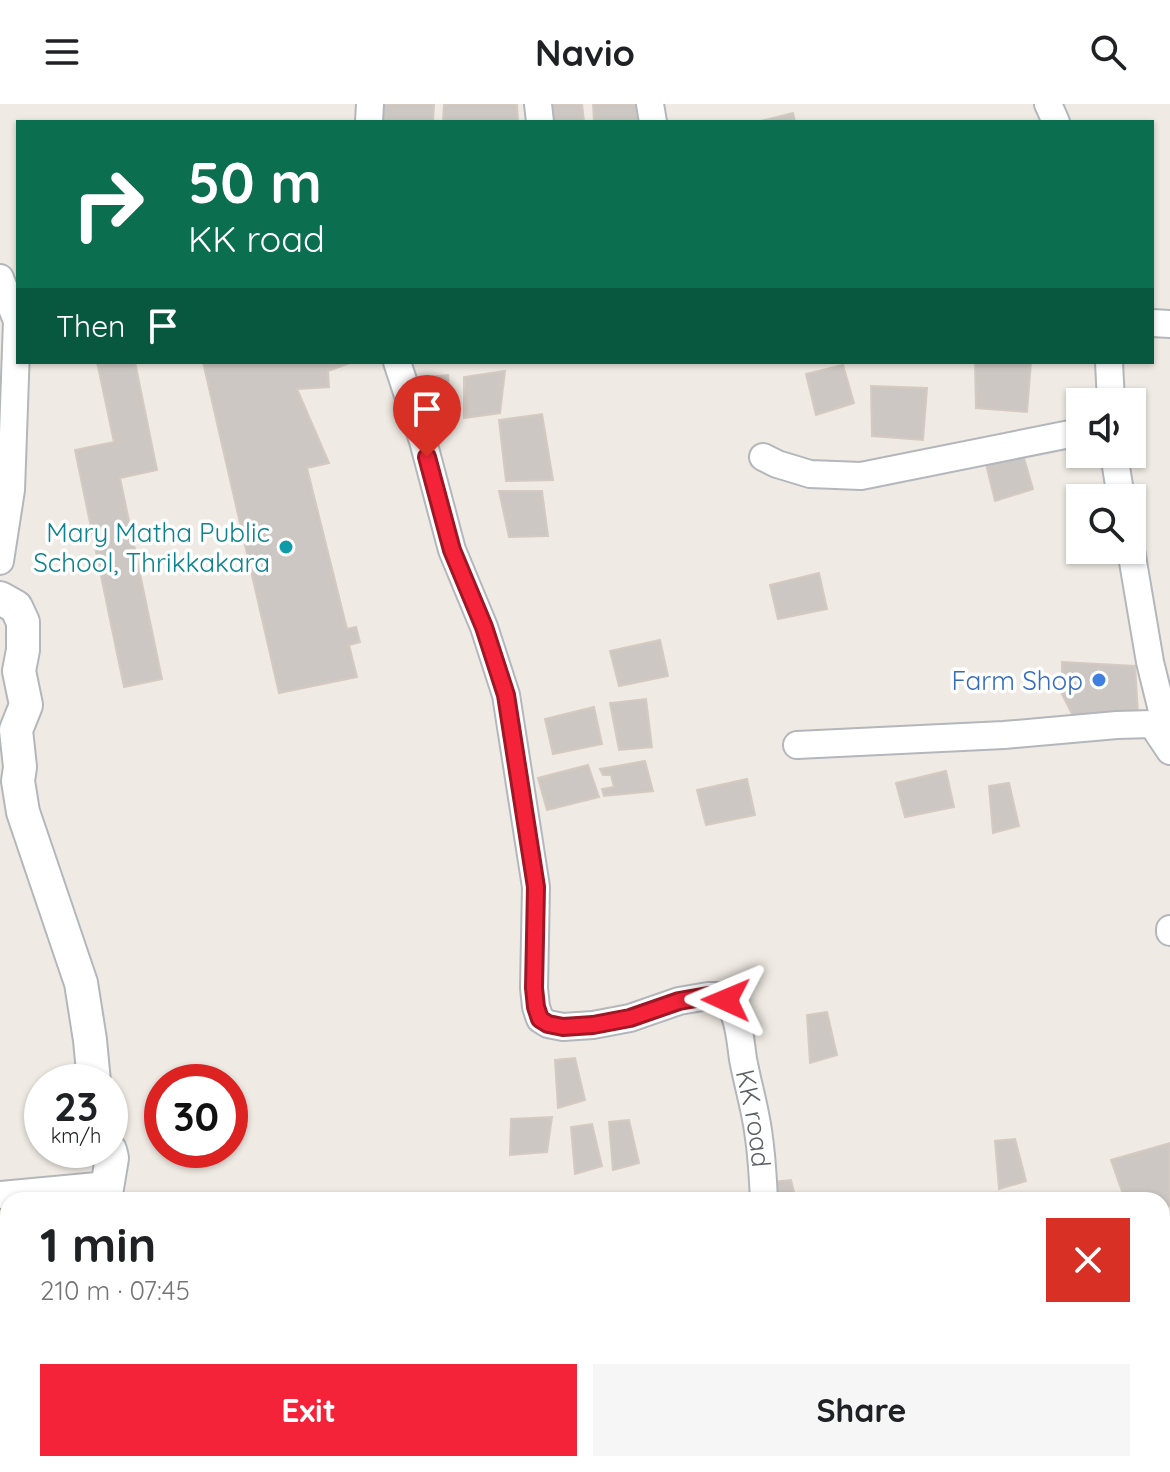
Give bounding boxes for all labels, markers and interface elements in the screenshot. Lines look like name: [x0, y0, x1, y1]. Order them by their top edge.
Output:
icon: menu: [40, 30, 84, 74]
text: Navio: [535, 30, 635, 75]
icon: search: [1086, 30, 1130, 74]
text: 50 m: [188, 147, 322, 217]
icon: right: [56, 152, 160, 256]
text: KK road: [188, 216, 325, 261]
icon: arrive: [141, 304, 185, 348]
text: Then: [56, 307, 125, 345]
pin: [393, 375, 461, 457]
icon: arrive: [405, 387, 449, 431]
map controls: [1066, 388, 1146, 564]
button: sound: [1066, 388, 1146, 468]
button: search: [1066, 484, 1146, 564]
place label: Mary Matha Public School, Thrikkakara: [33, 516, 270, 579]
marker: Mary Matha Public School, Thrikkakara: [277, 538, 295, 556]
place label: Farm Shop: [951, 664, 1083, 697]
marker: Farm Shop: [1090, 671, 1108, 689]
position arrow: [684, 958, 768, 1042]
speed limit sign: 30: [144, 1064, 248, 1168]
street label: KK road: [729, 1066, 779, 1169]
text: 23: [54, 1081, 98, 1131]
text: km/h: [51, 1123, 101, 1148]
text: 1 min: [40, 1214, 156, 1274]
button: close: [1046, 1218, 1130, 1302]
text: 210 m · 07:45: [40, 1274, 190, 1307]
button: Exit: [40, 1364, 577, 1456]
button: Share: [593, 1364, 1130, 1456]

